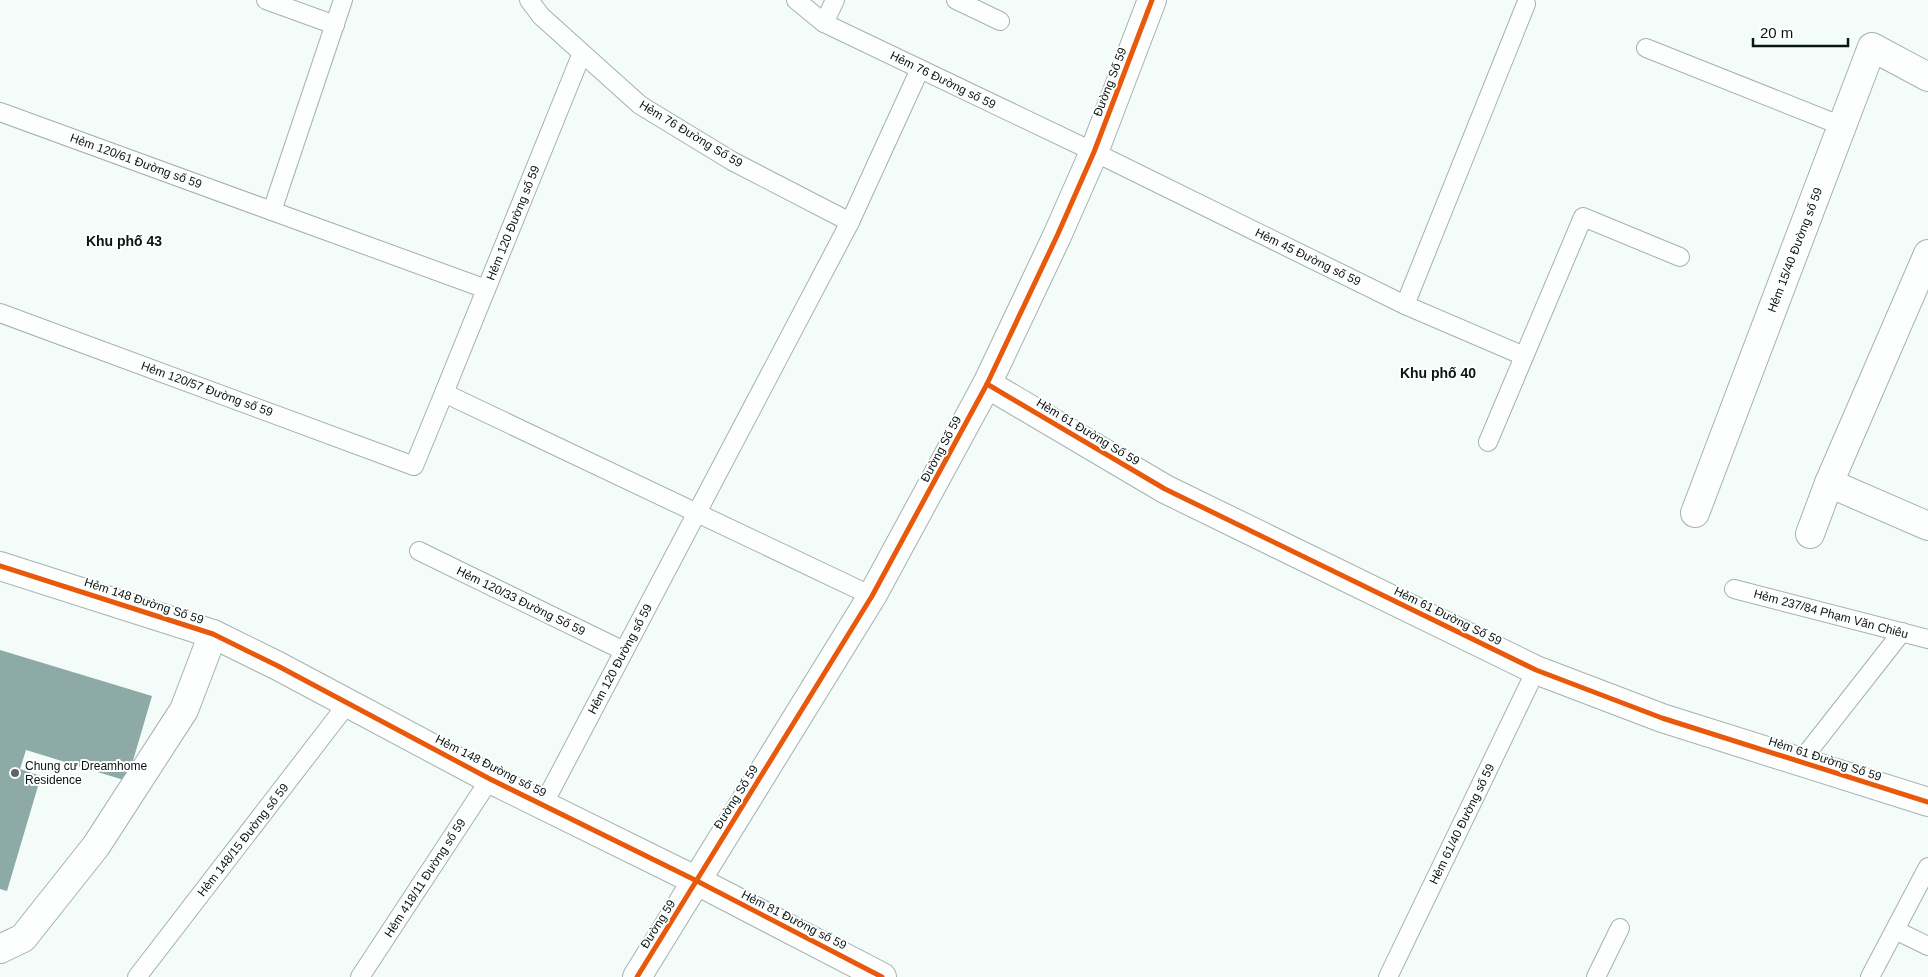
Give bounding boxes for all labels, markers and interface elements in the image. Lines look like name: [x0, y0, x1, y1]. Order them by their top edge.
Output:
scale bar: [1753, 15, 1848, 47]
text: 20 m: [1760, 24, 1793, 41]
street label: Đường Số 59: [1090, 45, 1130, 118]
street label: Hẻm 76 Đường số 59: [888, 48, 998, 112]
street label: Hẻm 76 Đường Số 59: [637, 98, 745, 171]
street label: Hẻm 120/61 Đường số 59: [68, 131, 204, 192]
street label: Hẻm 120 Đường số 59: [484, 163, 543, 282]
street label: Hẻm 15/40 Đường số 59: [1765, 185, 1825, 314]
street label: Hẻm 45 Đường số 59: [1253, 225, 1363, 289]
district label: Khu phố 43: [86, 233, 162, 249]
street label: Hẻm 120/57 Đường số 59: [139, 359, 275, 420]
district label: Khu phố 40: [1400, 365, 1476, 381]
street label: Hẻm 61 Đường Số 59: [1034, 396, 1142, 469]
street label: Đường Số 59: [918, 413, 964, 484]
street label: Hẻm 120/33 Đường Số 59: [454, 564, 588, 638]
street label: Hẻm 148 Đường Số 59: [83, 575, 206, 627]
street label: Hẻm 61 Đường Số 59: [1392, 584, 1504, 648]
street label: Hẻm 237/84 Phạm Văn Chiêu: [1752, 587, 1910, 641]
street label: Hẻm 120 Đường số 59: [585, 601, 655, 716]
street label: Hẻm 148 Đường số 59: [433, 732, 549, 800]
street label: Hẻm 61 Đường Số 59: [1767, 734, 1884, 784]
place label: Chung cư Dreamhome Residence: [25, 759, 147, 787]
street label: Hẻm 61/40 Đường số 59: [1427, 761, 1498, 887]
street label: Đường Số 59: [711, 762, 761, 831]
marker: Chung cư Dreamhome Residence: [9, 767, 21, 779]
street label: Hẻm 148/15 Đường số 59: [195, 781, 292, 899]
street label: Hẻm 418/11 Đường số 59: [381, 816, 469, 940]
street label: Hẻm 81 Đường số 59: [739, 887, 849, 953]
street label: Đường 59: [638, 897, 679, 951]

